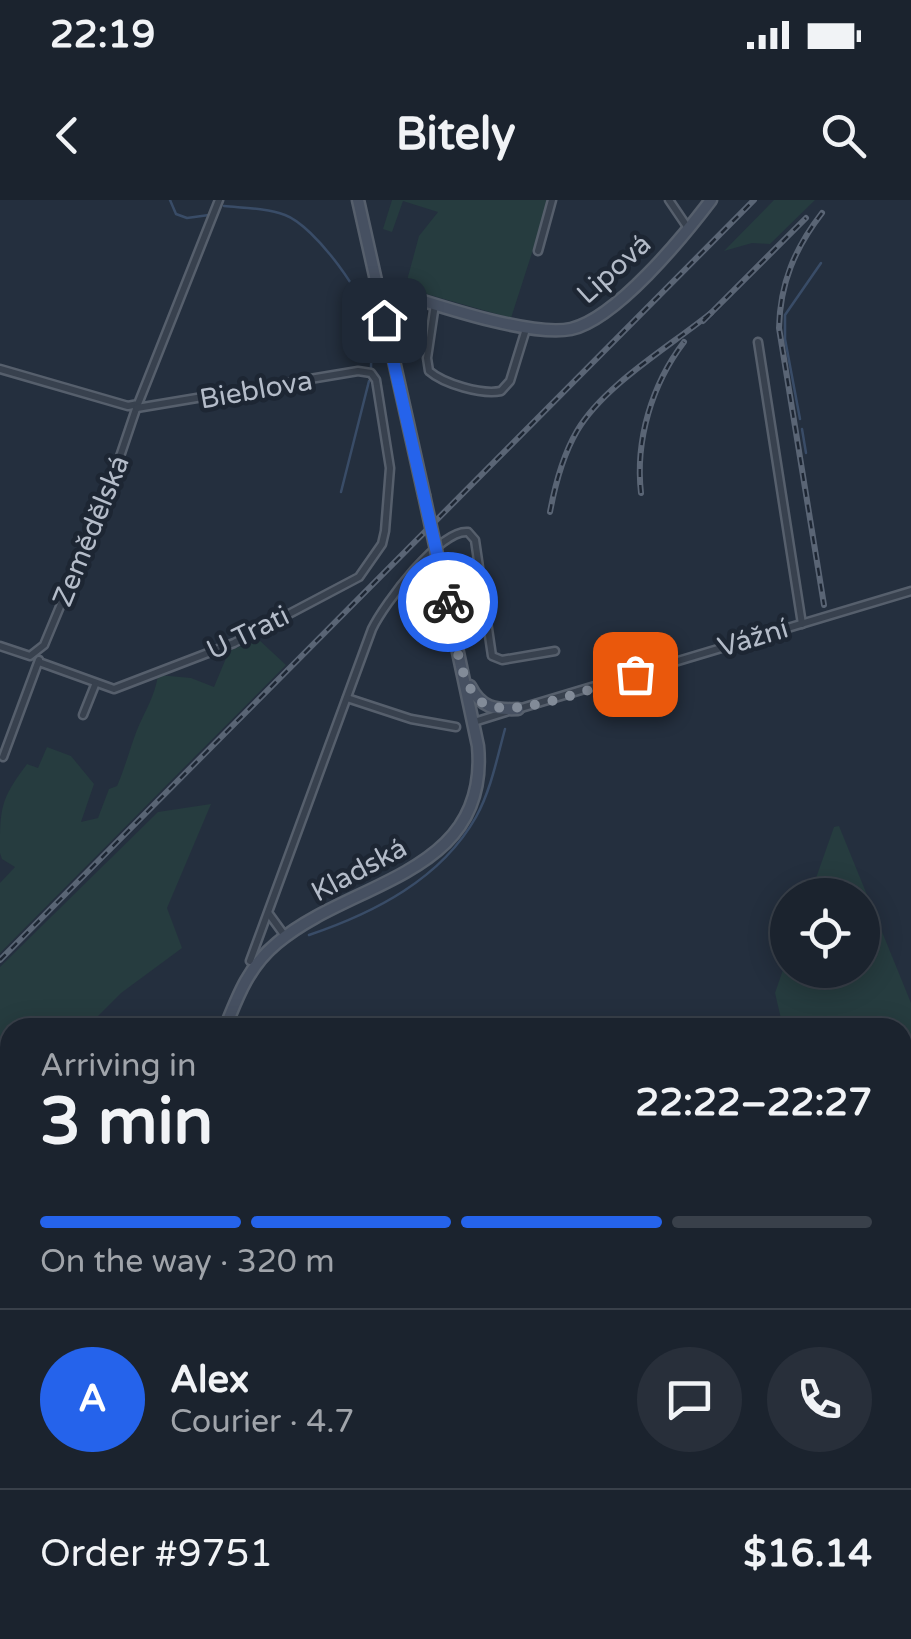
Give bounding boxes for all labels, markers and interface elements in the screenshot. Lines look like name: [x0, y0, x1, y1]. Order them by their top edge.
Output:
text: 22:19: [50, 12, 155, 58]
icon: back: [40, 108, 95, 163]
text: Bitely: [396, 108, 515, 162]
icon: search: [816, 108, 871, 163]
street label: Lipová: [570, 227, 658, 311]
pin: [342, 278, 427, 363]
icon: home: [357, 293, 412, 348]
street label: Bieblova: [197, 363, 315, 417]
street label: Zemědělská: [45, 450, 137, 612]
courier: [398, 552, 498, 652]
icon: bike: [421, 575, 476, 630]
street label: U Trati: [201, 599, 295, 667]
street label: Vážní: [714, 611, 792, 665]
pin: [593, 632, 678, 717]
icon: bag: [608, 647, 663, 702]
street label: Kladská: [305, 831, 413, 909]
map controls: [770, 878, 880, 988]
button: locate: [770, 878, 880, 988]
text: Arriving in: [40, 1047, 197, 1085]
text: 22:22–22:27: [635, 1080, 872, 1126]
text: 3 min: [40, 1083, 213, 1162]
text: On the way · 320 m: [40, 1243, 335, 1281]
button: chat: [637, 1347, 742, 1452]
button: phone: [767, 1347, 872, 1452]
text: Alex: [170, 1357, 249, 1403]
text: A: [78, 1376, 107, 1422]
text: Courier · 4.7: [170, 1403, 354, 1441]
text: Order #9751: [40, 1531, 273, 1577]
text: $16.14: [743, 1531, 872, 1577]

